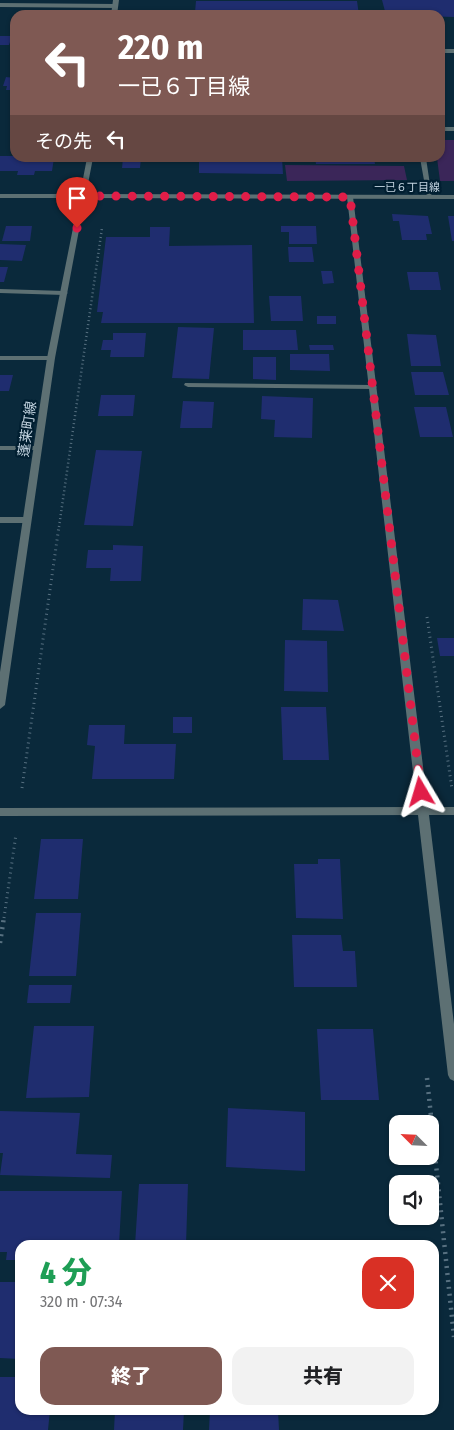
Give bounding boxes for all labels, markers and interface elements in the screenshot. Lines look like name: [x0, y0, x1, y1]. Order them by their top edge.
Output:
text: 220 m: [118, 26, 204, 68]
icon: left: [35, 30, 100, 95]
text: 一已６丁目線: [118, 73, 250, 100]
icon: left: [102, 125, 130, 153]
text: その先: [35, 130, 92, 153]
pin: [56, 177, 98, 228]
street label: 一已６丁目線: [374, 181, 440, 194]
icon: arrive: [63, 184, 91, 212]
street label: 蓬莱町線: [15, 400, 40, 458]
position arrow: [394, 765, 446, 817]
north arrow: [389, 1115, 439, 1165]
map controls: [389, 1115, 439, 1225]
button: sound: [389, 1175, 439, 1225]
text: 4 分: [40, 1255, 92, 1291]
button: close: [362, 1257, 414, 1309]
text: 320 m · 07:34: [40, 1292, 122, 1311]
button: 終了: [40, 1347, 222, 1405]
button: 共有: [232, 1347, 414, 1405]

